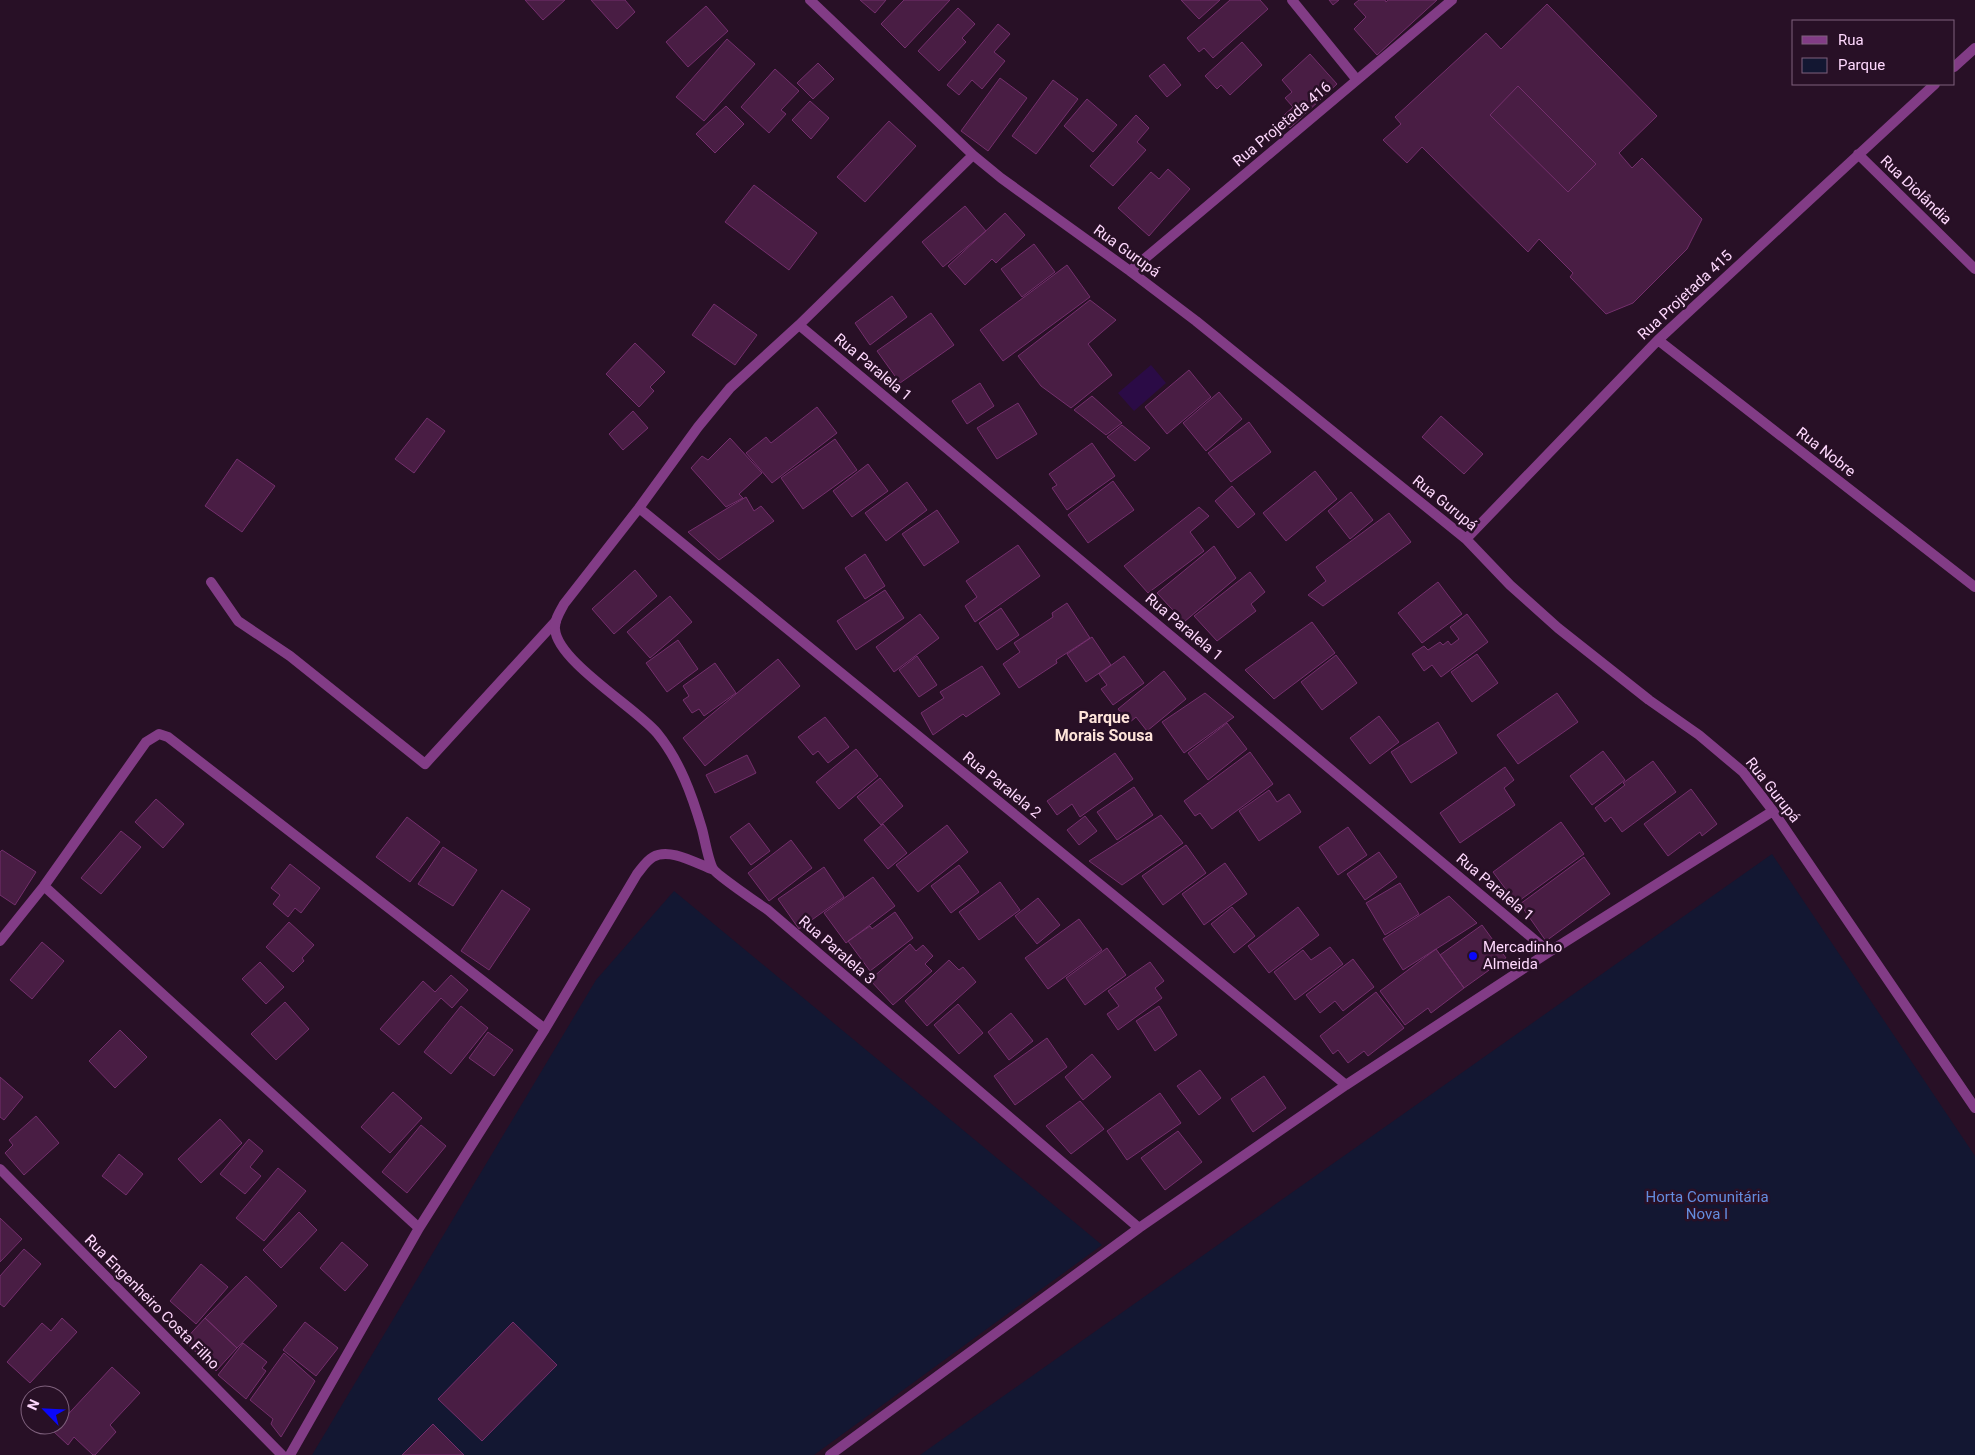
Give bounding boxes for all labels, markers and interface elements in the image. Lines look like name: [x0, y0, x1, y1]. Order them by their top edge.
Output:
legend: [1792, 20, 1955, 85]
text: Rua: [1838, 31, 1864, 49]
text: Parque: [1838, 56, 1885, 74]
street label: Rua Projetada 416: [1229, 78, 1335, 170]
street label: Rua Diolândia: [1877, 152, 1955, 228]
street label: Rua Gurupá: [1090, 221, 1164, 281]
street label: Rua Projetada 415: [1634, 247, 1736, 343]
street label: Rua Paralela 1: [831, 329, 915, 405]
street label: Rua Nobre: [1793, 423, 1859, 481]
street label: Rua Gurupá: [1409, 472, 1481, 534]
street label: Rua Paralela 1: [1142, 589, 1226, 665]
district label: Parque Morais Sousa: [1055, 708, 1154, 745]
street label: Rua Paralela 2: [959, 748, 1045, 822]
street label: Rua Gurupá: [1742, 754, 1804, 826]
street label: Rua Paralela 1: [1453, 849, 1537, 925]
street label: Rua Paralela 3: [795, 912, 879, 988]
place label: Mercadinho Almeida: [1483, 938, 1562, 973]
marker: Mercadinho Almeida: [1467, 950, 1479, 962]
park label: Horta Comunitária Nova I: [1645, 1188, 1769, 1223]
street label: Rua Engenheiro Costa Filho: [81, 1231, 223, 1373]
north arrow: [20, 1385, 70, 1435]
text: N: [24, 1397, 42, 1412]

